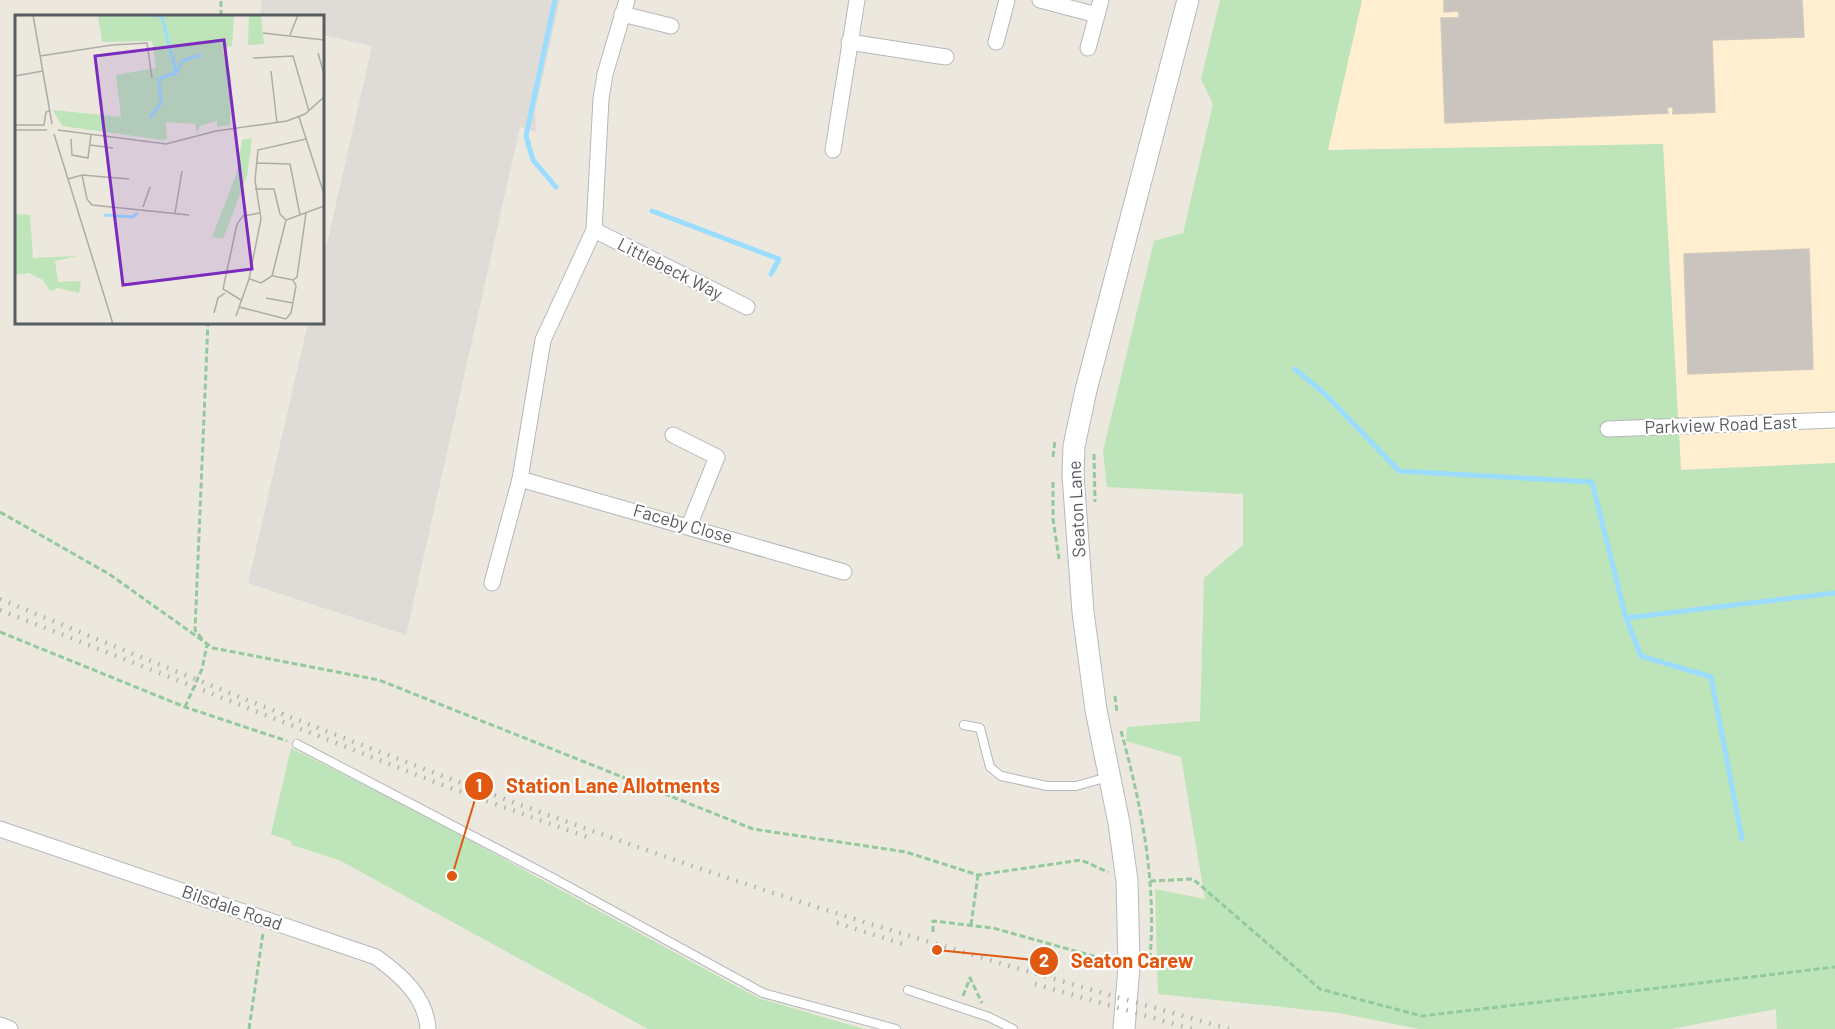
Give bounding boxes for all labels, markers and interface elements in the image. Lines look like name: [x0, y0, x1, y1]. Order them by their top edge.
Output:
inset map: [15, 15, 324, 324]
street label: Littlebeck Way: [614, 232, 727, 304]
street label: Parkview Road East: [1644, 410, 1798, 438]
street label: Seaton Lane: [1062, 460, 1090, 558]
street label: Faceby Close: [631, 498, 736, 548]
callout: Station Lane Allotments: [464, 767, 732, 805]
text: Station Lane Allotments: [506, 773, 720, 797]
text: 1: [476, 774, 482, 796]
street label: Bilsdale Road: [179, 880, 285, 935]
callout: Seaton Carew: [1029, 942, 1206, 980]
text: Seaton Carew: [1071, 948, 1194, 972]
text: 2: [1039, 949, 1049, 971]

